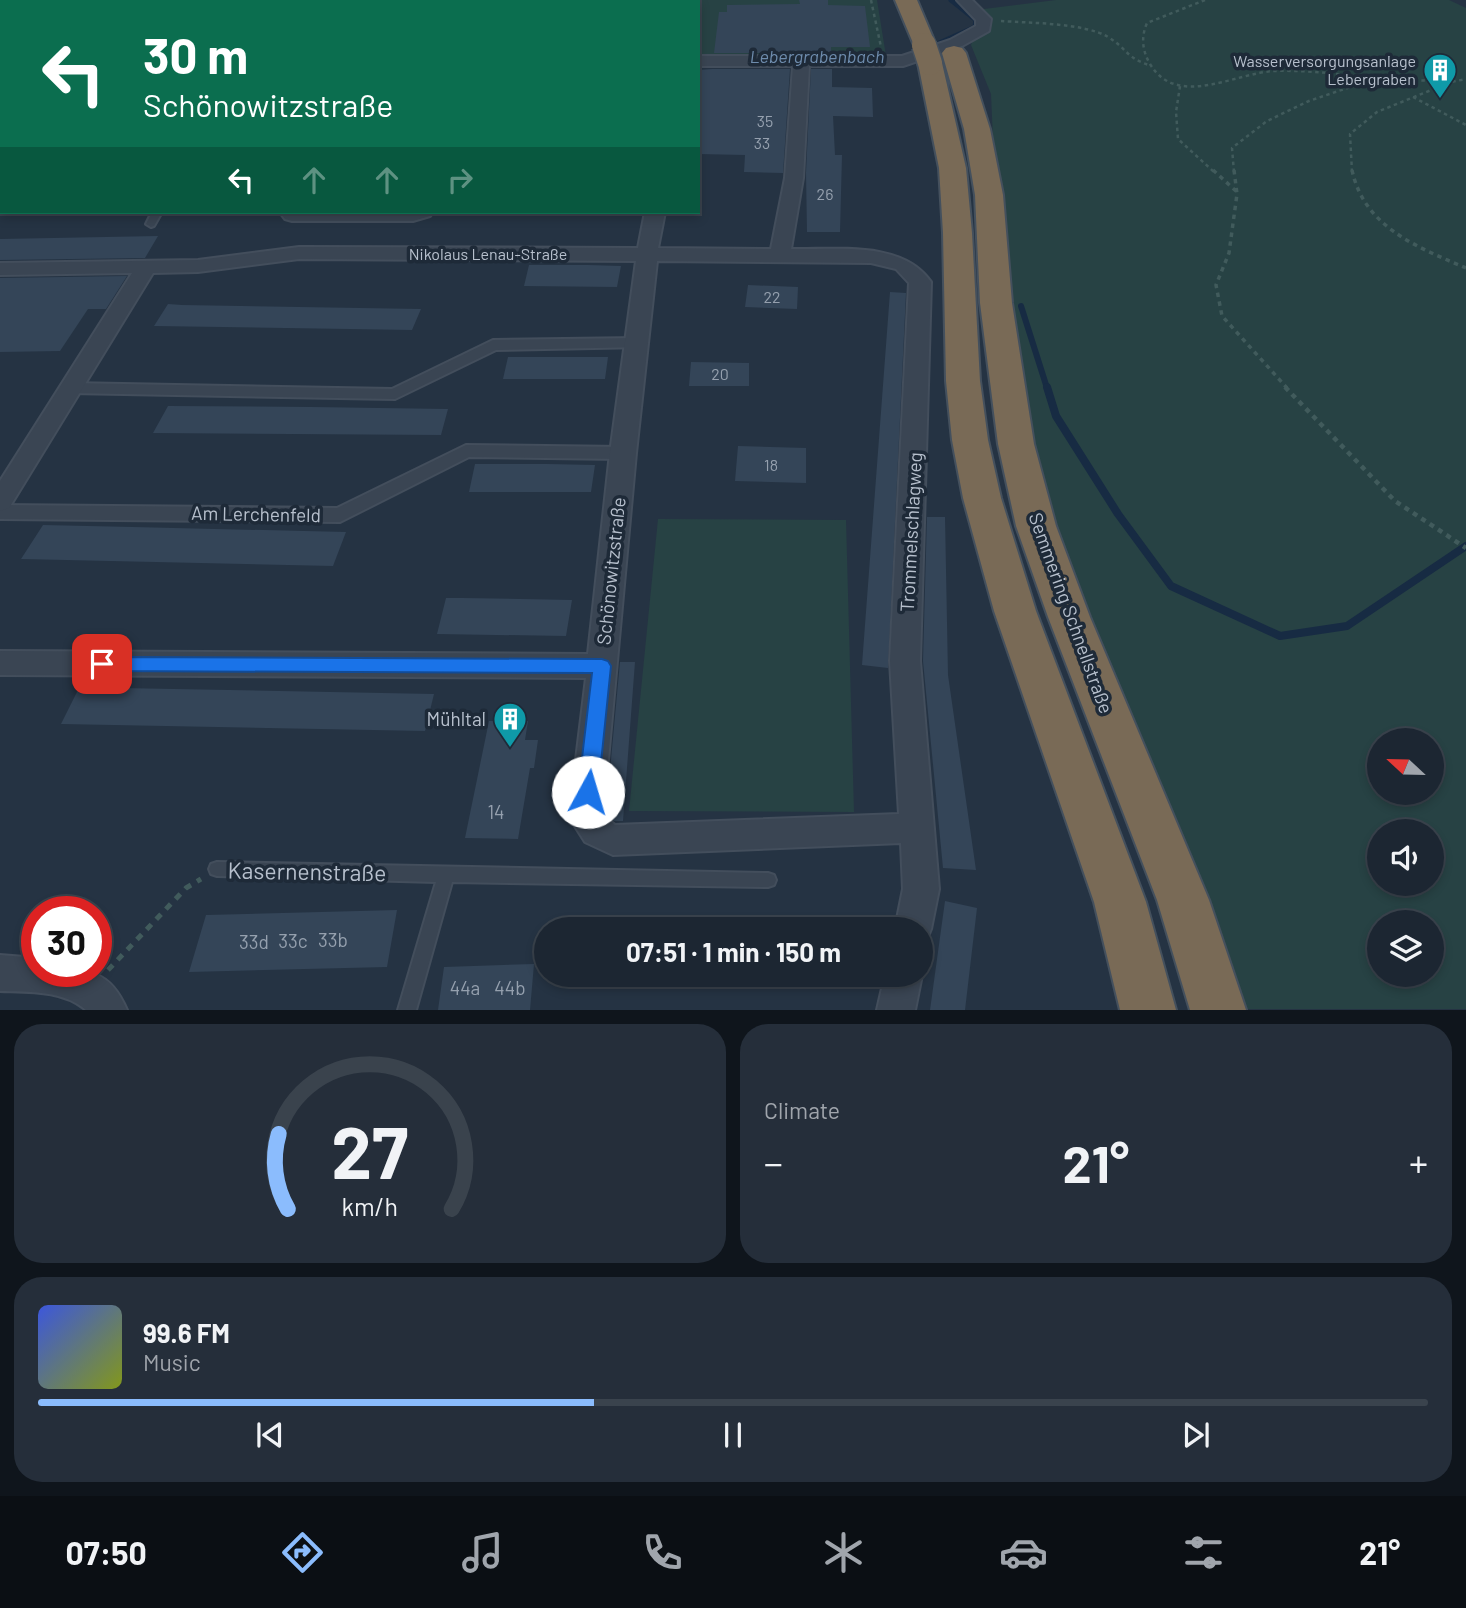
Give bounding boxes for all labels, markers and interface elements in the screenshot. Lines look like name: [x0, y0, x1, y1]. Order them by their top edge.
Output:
text: 30 m: [143, 25, 248, 84]
icon: left: [28, 28, 119, 119]
water label: Lebergrabenbach: [750, 45, 884, 67]
place label: Wasserversorgungsanlage Lebergraben: [1233, 51, 1416, 88]
building icon: Wasserversorgungsanlage Lebergraben: [1421, 51, 1459, 100]
text: Schönowitzstraße: [143, 85, 393, 123]
house number: 35: [757, 111, 773, 130]
house number: 33: [754, 133, 770, 152]
icon: left: [222, 161, 260, 199]
icon: ahead: [295, 161, 333, 199]
icon: ahead: [368, 161, 406, 199]
icon: right: [441, 161, 479, 199]
house number: 26: [817, 184, 833, 203]
street label: Nikolaus Lenau-Straße: [409, 244, 567, 263]
house number: 22: [763, 287, 781, 306]
house number: 20: [711, 364, 729, 383]
street label: Trommelschlagweg: [895, 452, 926, 612]
house number: 18: [764, 455, 778, 474]
street label: Schönowitzstraße: [591, 496, 630, 646]
street label: Am Lerchenfeld: [191, 501, 321, 526]
street label: Semmering Schnellstraße: [1024, 509, 1119, 716]
pin: [72, 634, 132, 694]
icon: arrive: [83, 645, 121, 683]
building icon: Mühltal: [491, 700, 529, 749]
place label: Mühltal: [427, 707, 486, 730]
north arrow: [1367, 728, 1444, 805]
map controls: [1367, 728, 1444, 987]
position arrow: [551, 755, 625, 829]
house number: 14: [487, 800, 505, 823]
button: sound: [1367, 819, 1444, 896]
street label: Kasernenstraße: [227, 856, 387, 886]
speed limit sign: 30: [21, 896, 112, 987]
button: layers: [1367, 910, 1444, 987]
house number: 33b: [318, 928, 348, 951]
house number: 33c: [278, 929, 308, 952]
house number: 33d: [239, 930, 269, 953]
text: 07:51 · 1 min · 150 m: [626, 936, 841, 967]
house number: 44a: [450, 976, 480, 999]
house number: 44b: [494, 976, 526, 999]
text: Climate: [764, 1096, 840, 1124]
text: 27: [332, 1107, 408, 1195]
text: 21°: [1063, 1131, 1129, 1193]
text: −: [764, 1139, 783, 1185]
text: +: [1409, 1139, 1428, 1185]
text: km/h: [342, 1191, 398, 1221]
text: 99.6 FM: [143, 1317, 230, 1348]
text: Music: [143, 1348, 201, 1376]
icon: previous: [251, 1416, 289, 1454]
icon: pause: [714, 1416, 752, 1454]
icon: next: [1177, 1416, 1215, 1454]
icon: directions: [278, 1528, 327, 1577]
icon: music: [458, 1528, 507, 1577]
icon: phone: [638, 1528, 687, 1577]
icon: climate: [819, 1528, 868, 1577]
icon: car: [999, 1528, 1048, 1577]
icon: filters: [1179, 1528, 1228, 1577]
text: 07:50: [66, 1533, 147, 1571]
text: 21°: [1359, 1533, 1400, 1571]

